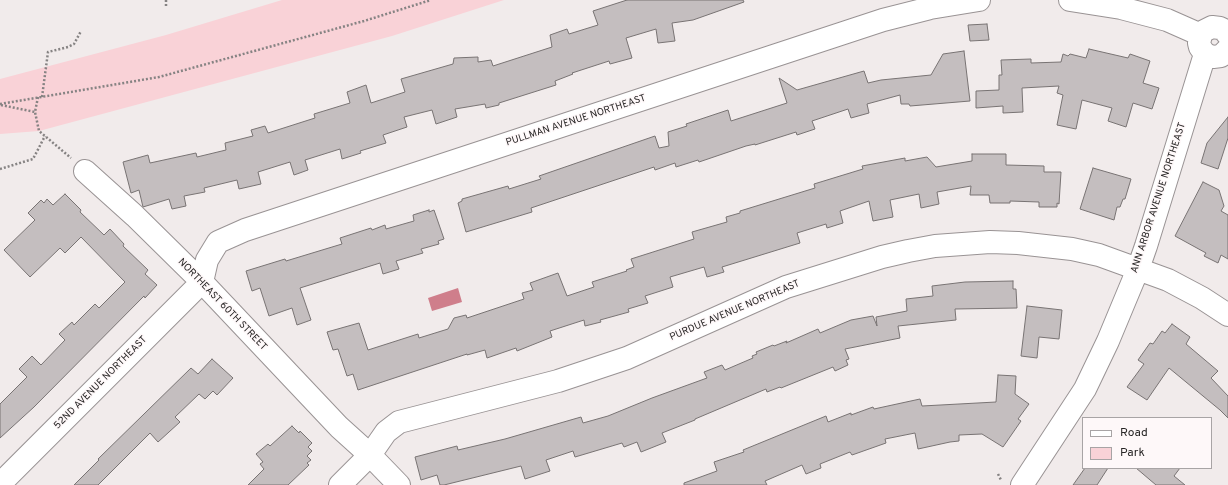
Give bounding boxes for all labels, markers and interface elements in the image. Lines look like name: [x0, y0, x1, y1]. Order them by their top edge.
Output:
street label: PULLMAN AVENUE NORTHEAST: [505, 93, 647, 149]
street label: ANN ARBOR AVENUE NORTHEAST: [1129, 121, 1189, 275]
street label: NORTHEAST 60TH STREET: [175, 256, 269, 354]
street label: PURDUE AVENUE NORTHEAST: [668, 278, 802, 344]
street label: 52ND AVENUE NORTHEAST: [52, 334, 150, 432]
legend: [1082, 417, 1212, 469]
text: Road: [1120, 425, 1148, 441]
text: Park: [1120, 445, 1145, 461]

